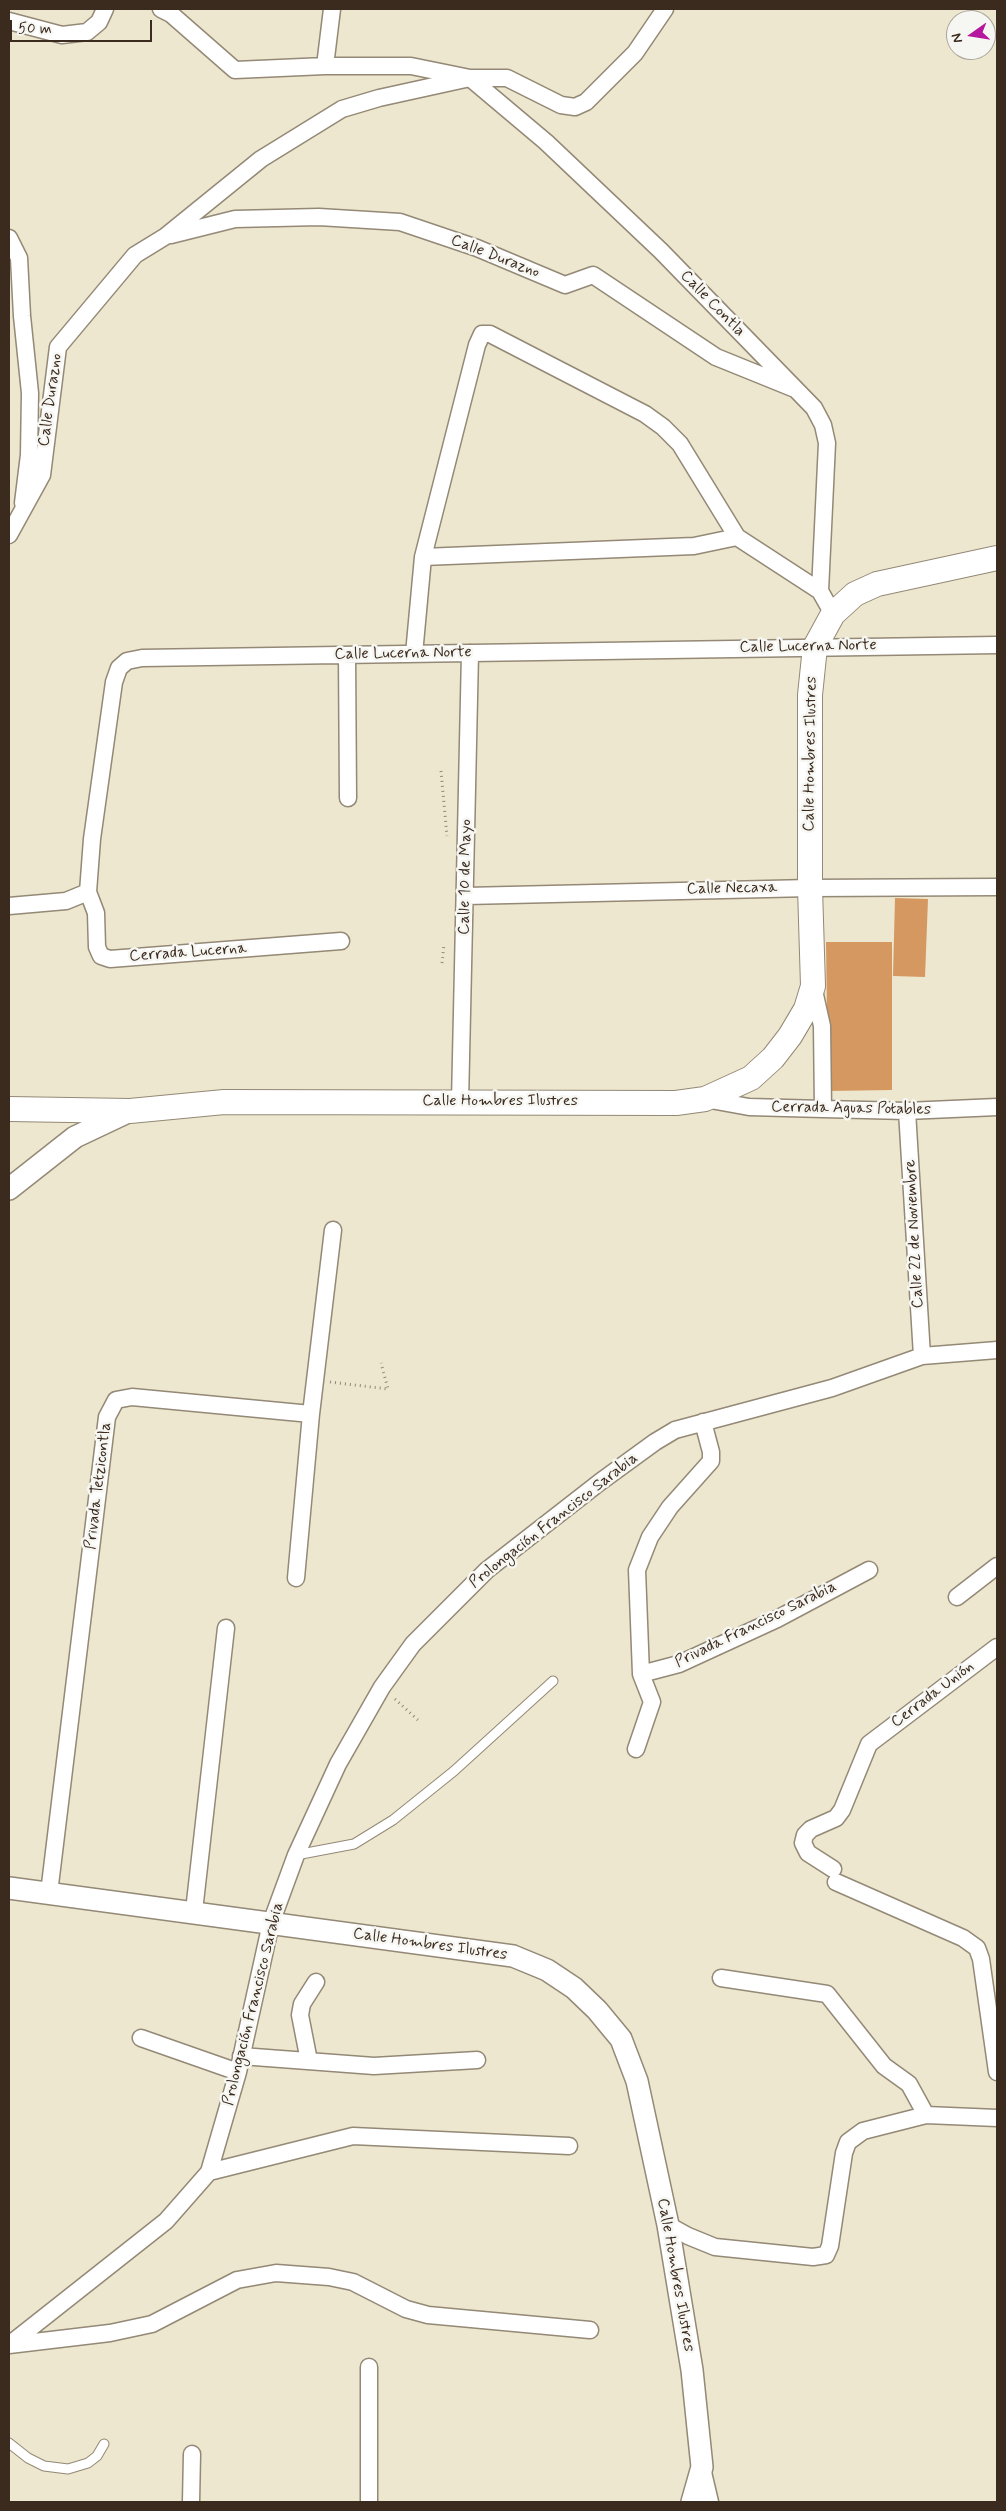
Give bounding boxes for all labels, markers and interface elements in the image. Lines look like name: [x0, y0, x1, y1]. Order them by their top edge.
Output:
scale bar: [12, 10, 155, 42]
north arrow: [946, 10, 996, 60]
text: 50 m: [18, 19, 52, 39]
text: N: [948, 32, 967, 45]
street label: Calle Durazno: [448, 231, 542, 283]
street label: Calle Contla: [676, 267, 748, 341]
street label: Calle Durazno: [35, 352, 67, 448]
street label: Calle Lucerna Norte: [739, 636, 877, 658]
street label: Calle Lucerna Norte: [334, 643, 472, 665]
street label: Calle Hombres Ilustres: [800, 676, 822, 832]
street label: Calle 10 de Mayo: [455, 819, 477, 935]
street label: Calle Necaxa: [687, 879, 777, 899]
street label: Cerrada Lucerna: [129, 939, 247, 967]
street label: Calle Hombres Ilustres: [422, 1092, 578, 1112]
street label: Cerrada Aguas Potables: [771, 1098, 931, 1120]
street label: Calle 22 de Noviembre: [902, 1159, 928, 1309]
street label: Privada Tetzicontla: [82, 1421, 116, 1551]
street label: Prolongación Francisco Sarabia: [466, 1449, 642, 1593]
street label: Privada Francisco Sarabia: [672, 1577, 840, 1673]
street label: Cerrada Unión: [888, 1658, 978, 1732]
street label: Prolongación Francisco Sarabia: [219, 1900, 289, 2108]
street label: Calle Hombres Ilustres: [352, 1925, 508, 1965]
street label: Calle Hombres Ilustres: [652, 2197, 698, 2353]

